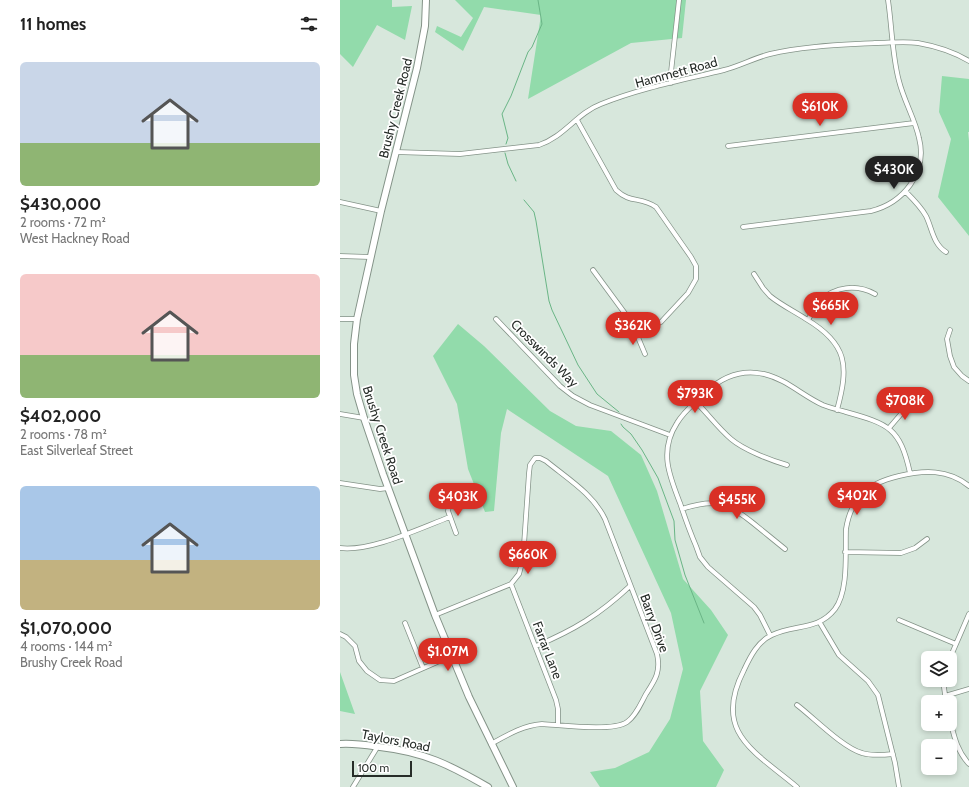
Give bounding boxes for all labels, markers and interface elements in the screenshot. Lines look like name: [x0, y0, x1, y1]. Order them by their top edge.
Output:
icon: filters: [298, 13, 320, 35]
text: 11 homes: [20, 14, 86, 34]
street label: Hammett Road: [633, 53, 719, 91]
street label: Brushy Creek Road: [375, 56, 415, 160]
icon: home: [134, 88, 206, 160]
pin: $610K: [792, 93, 848, 127]
text: $610K: [802, 98, 838, 114]
pin: $430K: [866, 156, 922, 190]
text: $430K: [874, 161, 914, 177]
text: $430,000: [20, 194, 101, 214]
text: 2 rooms · 72 m²: [20, 214, 106, 230]
text: West Hackney Road: [20, 230, 130, 246]
pin: $665K: [803, 292, 859, 326]
text: $665K: [812, 297, 850, 313]
icon: home: [134, 300, 206, 372]
pin: $362K: [605, 312, 661, 346]
street label: Crosswinds Way: [508, 316, 582, 390]
text: $362K: [615, 317, 651, 333]
pin: $793K: [667, 380, 723, 414]
street label: Brushy Creek Road: [360, 384, 406, 486]
text: $793K: [677, 385, 713, 401]
pin: $708K: [877, 387, 933, 421]
text: $708K: [885, 392, 925, 408]
text: $402,000: [20, 406, 101, 426]
text: 2 rooms · 78 m²: [20, 426, 107, 442]
text: East Silverleaf Street: [20, 442, 133, 458]
pin: $402K: [829, 482, 885, 516]
pin: $403K: [430, 483, 486, 517]
pin: $455K: [709, 486, 765, 520]
text: $402K: [837, 487, 877, 503]
text: $403K: [438, 488, 478, 504]
text: $455K: [718, 491, 756, 507]
icon: home: [134, 512, 206, 584]
pin: $660K: [500, 541, 556, 575]
text: $660K: [508, 546, 548, 562]
street label: Barry Drive: [637, 592, 673, 655]
text: $1,070,000: [20, 618, 112, 638]
street label: Farrar Lane: [530, 619, 566, 681]
text: 4 rooms · 144 m²: [20, 638, 112, 654]
pin: $1.07M: [415, 638, 481, 672]
text: $1.07M: [427, 643, 469, 659]
map controls: [921, 651, 957, 775]
button: layers: [921, 651, 957, 687]
text: Brushy Creek Road: [20, 654, 122, 670]
button: +: [921, 695, 957, 731]
street label: Taylors Road: [360, 726, 432, 754]
button: −: [921, 739, 957, 775]
scale bar: [352, 759, 412, 778]
text: 100 m: [358, 761, 389, 775]

